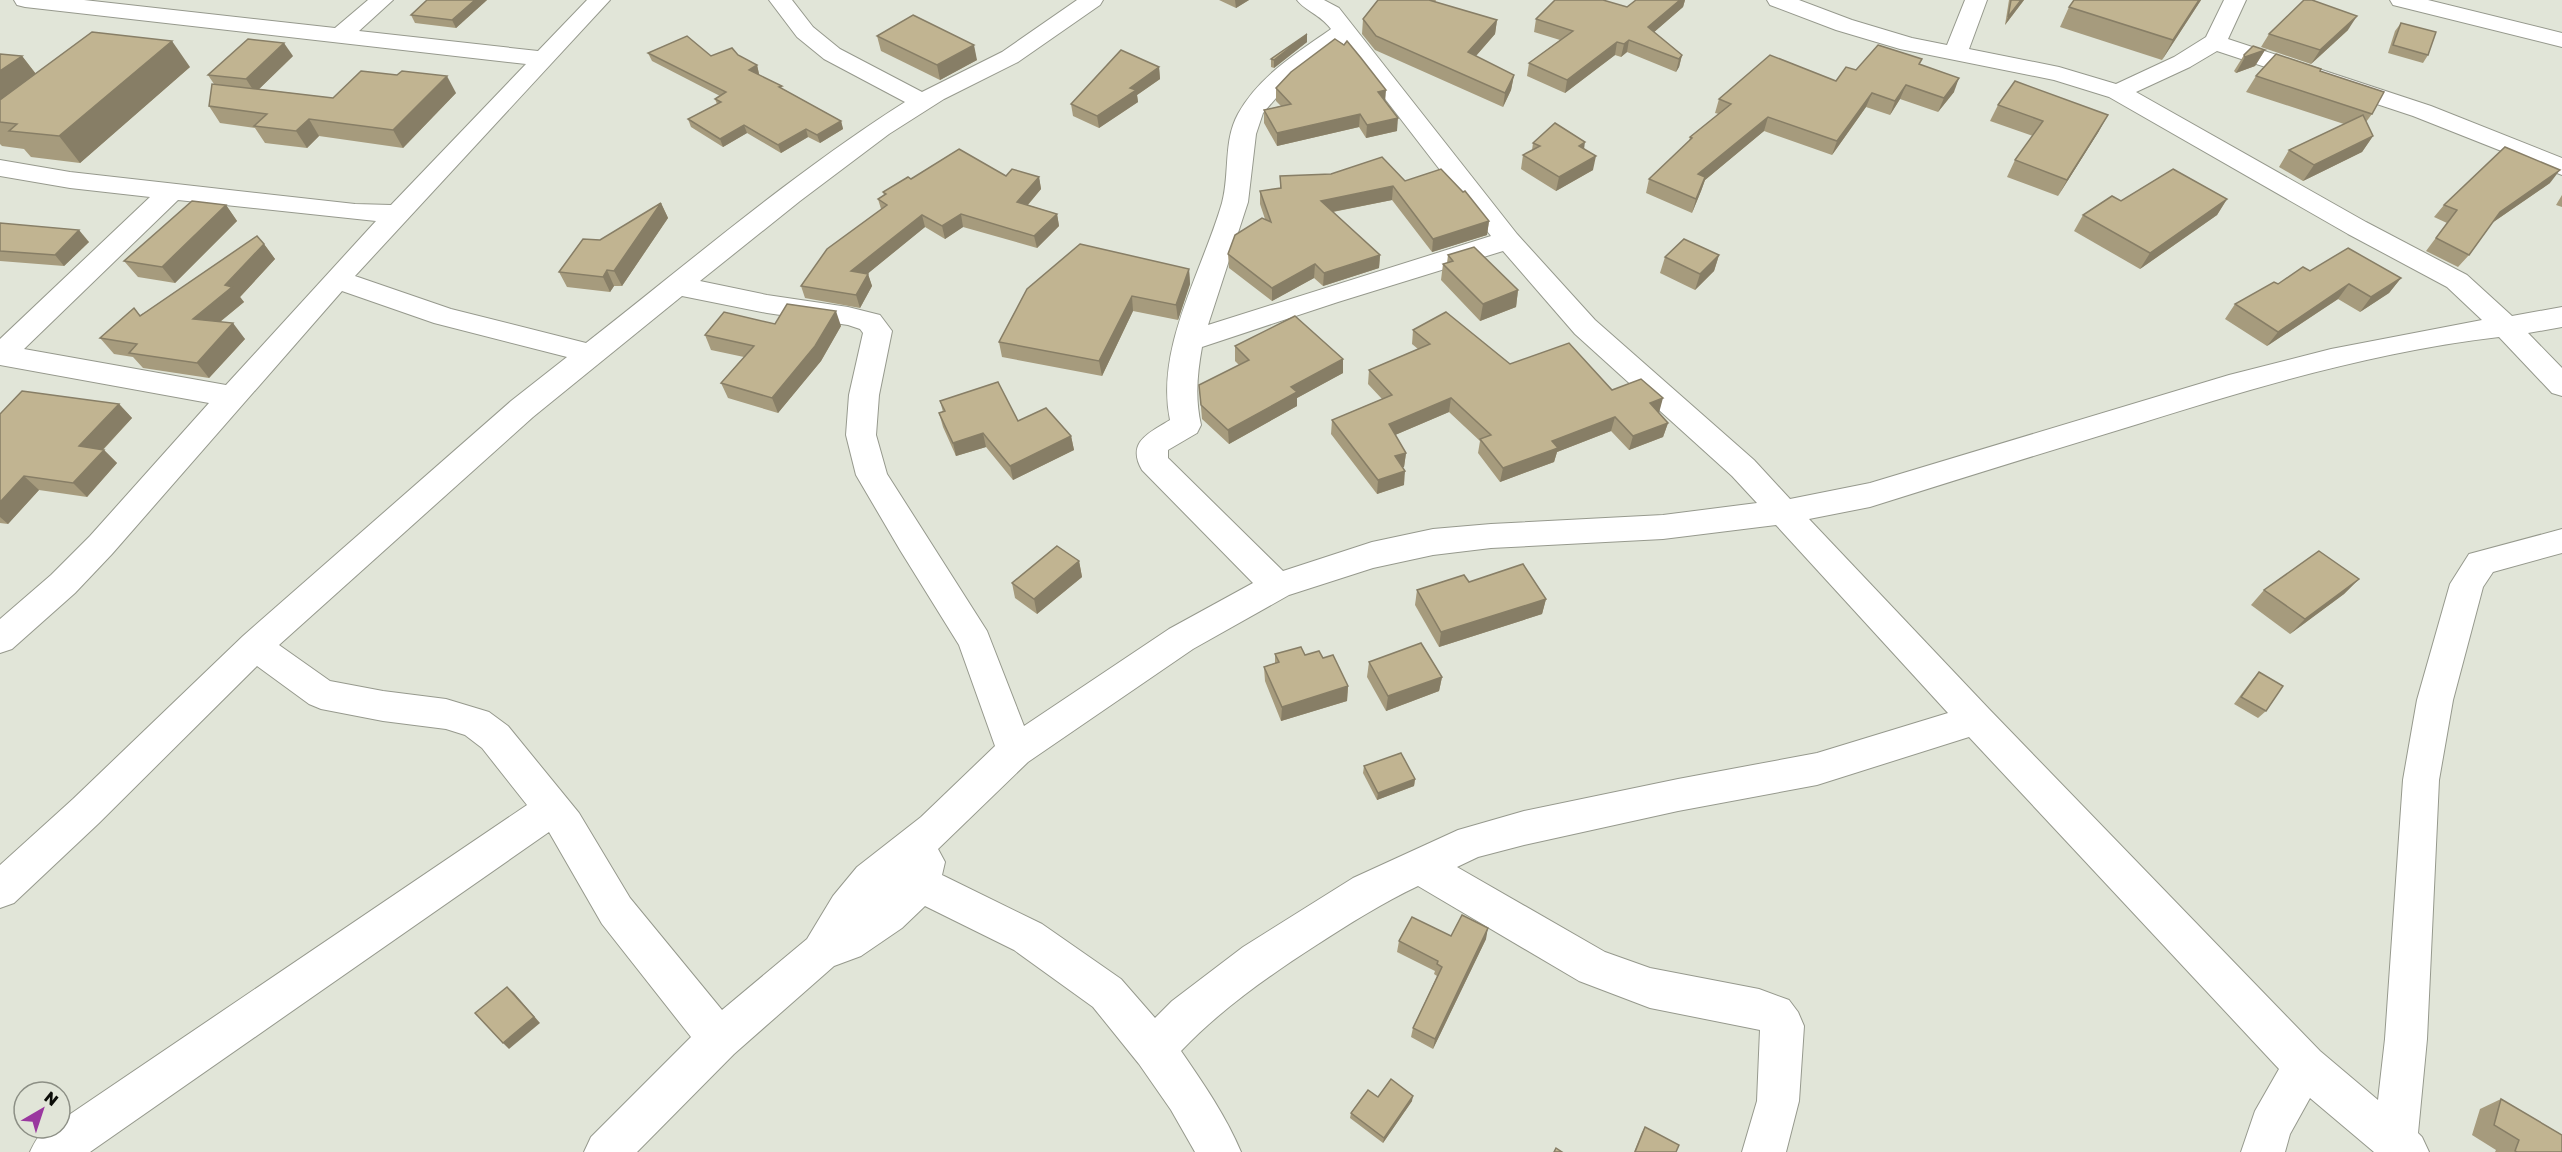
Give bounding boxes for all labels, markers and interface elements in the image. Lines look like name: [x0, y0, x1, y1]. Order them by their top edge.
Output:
north arrow: [12, 1080, 72, 1140]
text: N: [40, 1087, 62, 1110]

